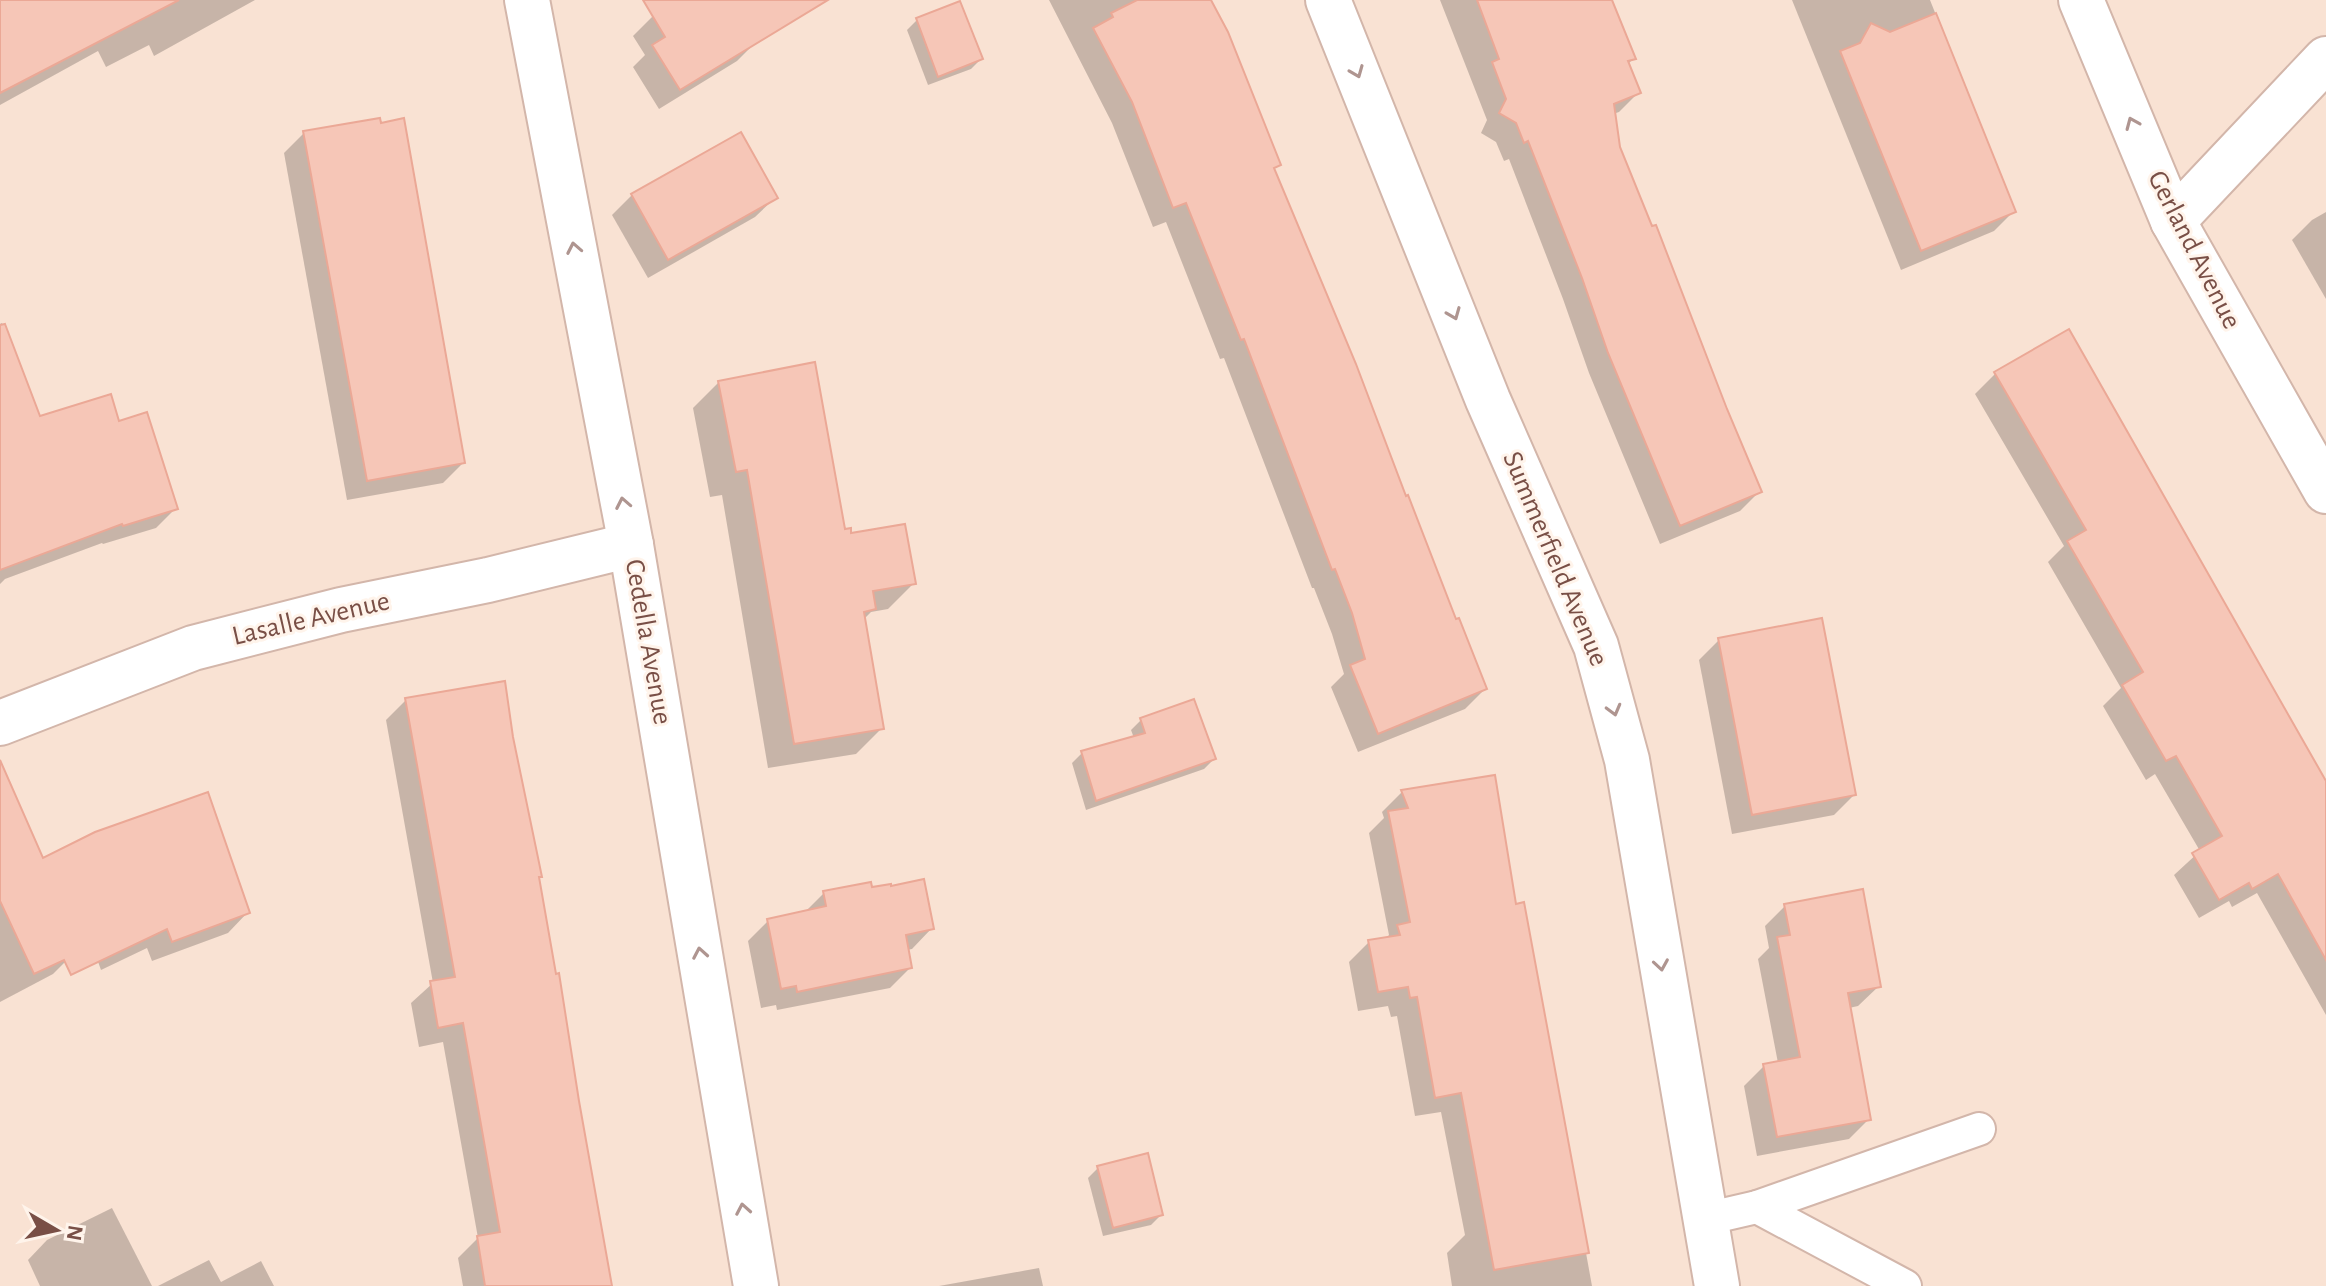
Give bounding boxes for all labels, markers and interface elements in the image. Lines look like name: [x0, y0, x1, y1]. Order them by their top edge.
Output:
one-way arrow: [1347, 64, 1364, 78]
one-way arrow: [2125, 117, 2142, 131]
street label: Gerland Avenue: [2142, 167, 2246, 333]
one-way arrow: [567, 241, 584, 255]
one-way arrow: [1444, 306, 1461, 320]
street label: Summerfield Avenue: [1497, 448, 1613, 670]
one-way arrow: [616, 496, 633, 510]
street label: Cedella Avenue: [620, 557, 676, 727]
street label: Lasalle Avenue: [229, 587, 393, 651]
one-way arrow: [1604, 703, 1621, 717]
one-way arrow: [692, 946, 709, 959]
one-way arrow: [1652, 959, 1669, 972]
north arrow: [16, 1190, 96, 1270]
one-way arrow: [735, 1202, 752, 1216]
text: N: [63, 1224, 87, 1242]

